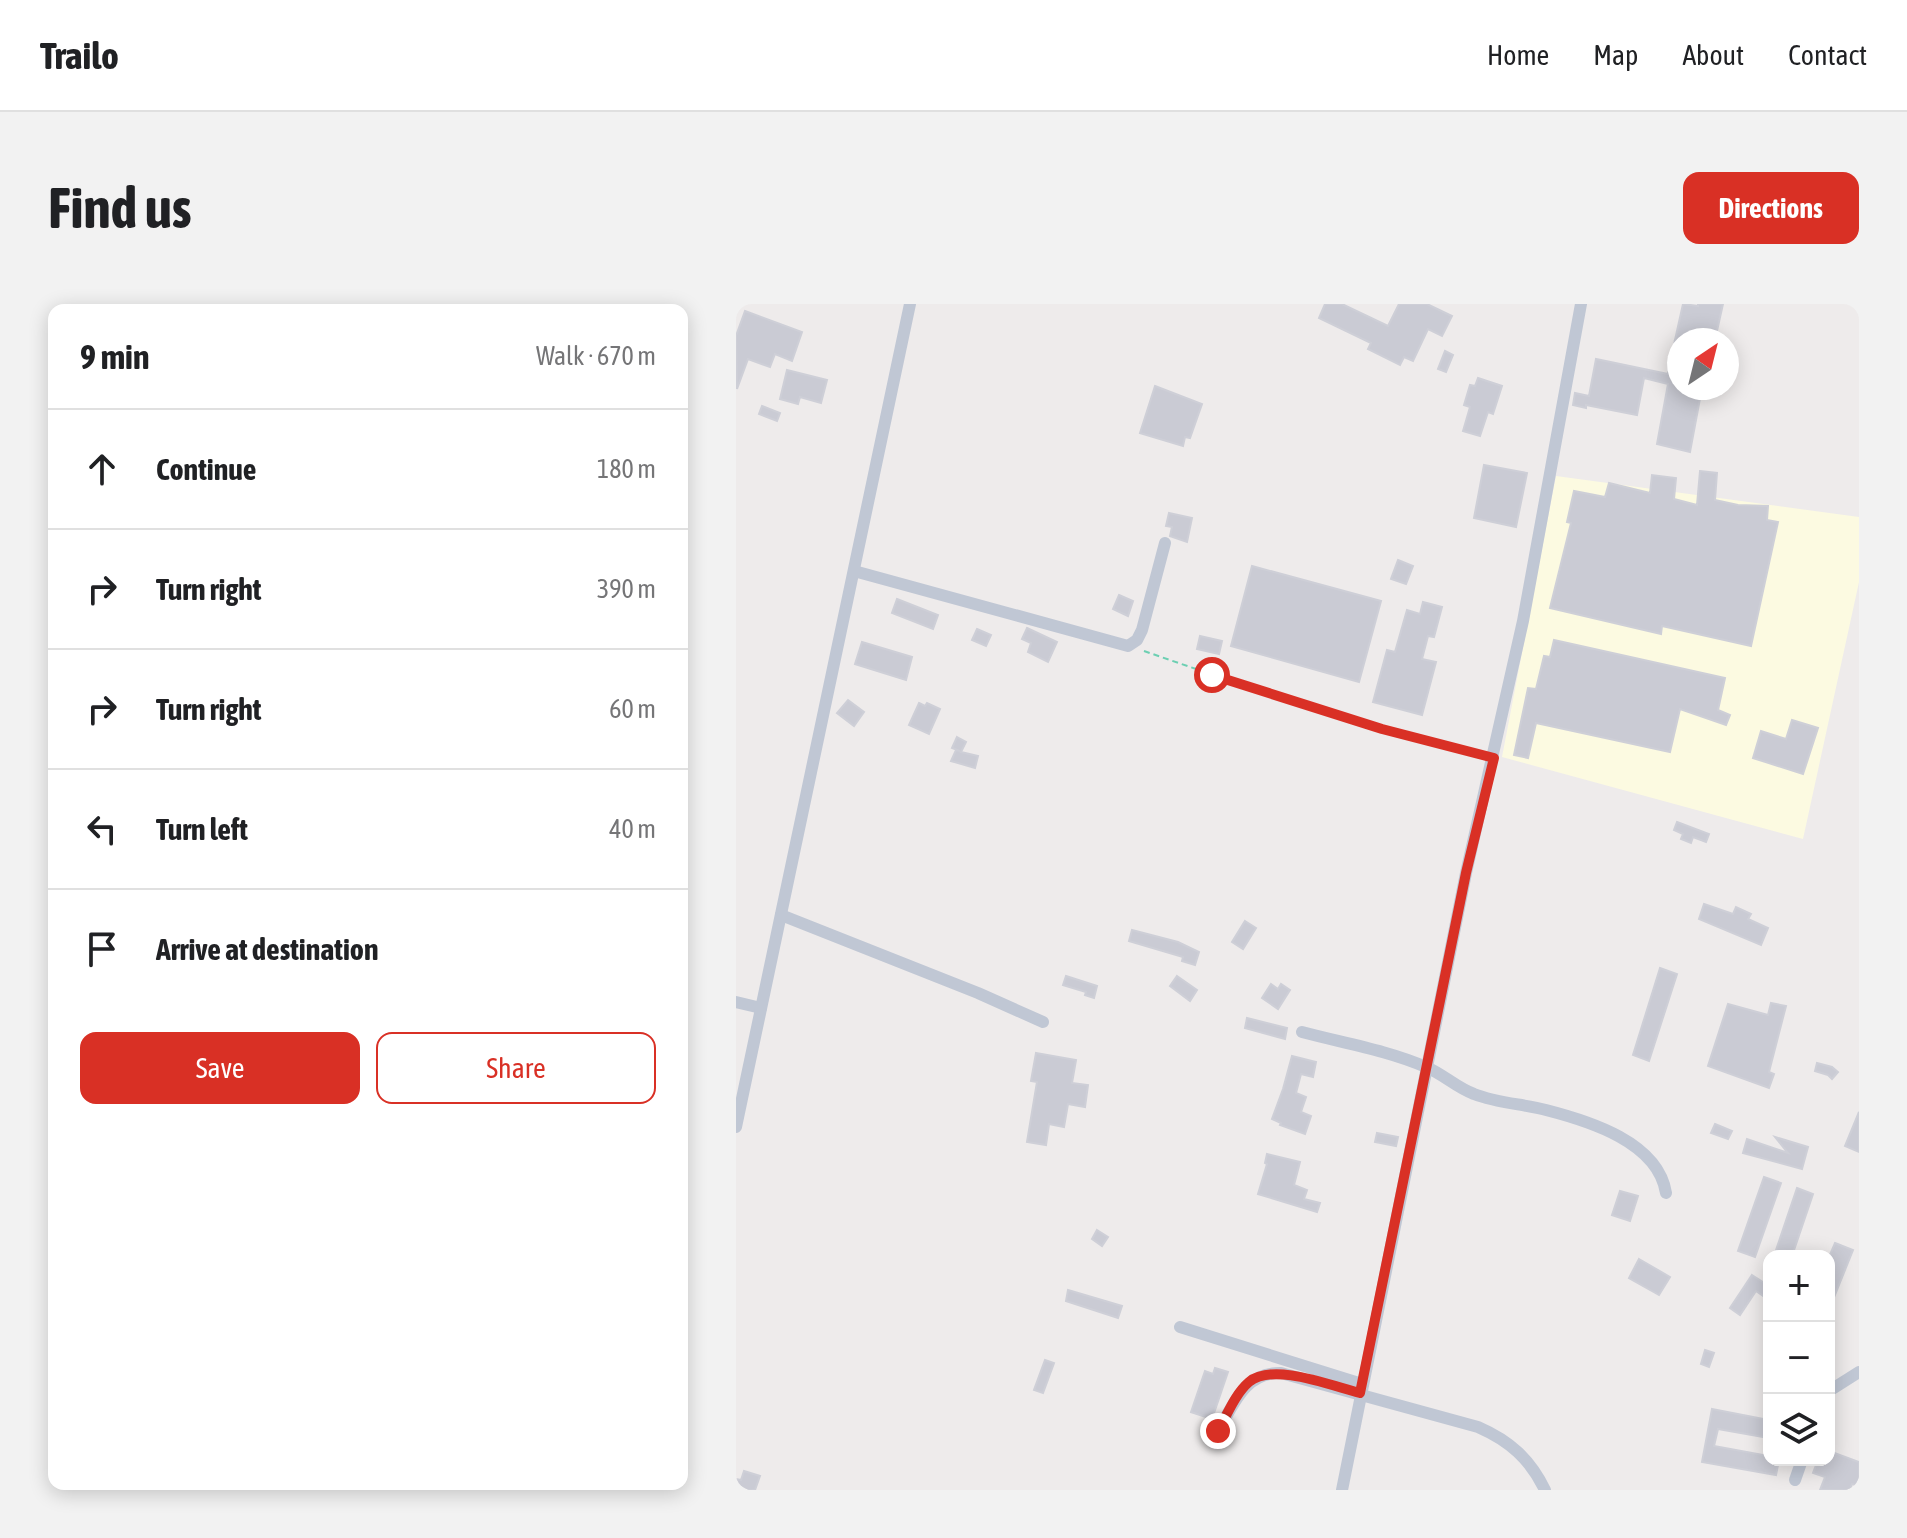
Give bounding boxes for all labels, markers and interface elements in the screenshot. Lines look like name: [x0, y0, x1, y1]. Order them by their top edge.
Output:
text: Trailo: [40, 34, 119, 77]
text: Home: [1487, 39, 1549, 71]
text: Map: [1593, 39, 1638, 71]
text: About: [1682, 39, 1744, 71]
text: Contact: [1788, 39, 1867, 71]
button: Directions: [1683, 172, 1859, 244]
text: Find us: [48, 176, 192, 240]
north arrow: [1667, 328, 1739, 400]
text: 9 min: [80, 337, 149, 376]
text: Walk · 670 m: [536, 341, 656, 371]
icon: ahead: [80, 447, 124, 491]
text: Continue: [156, 452, 256, 486]
text: 180 m: [597, 454, 656, 484]
icon: right: [80, 567, 124, 611]
text: Turn right: [156, 572, 262, 606]
text: 390 m: [597, 574, 656, 604]
route start: [1194, 657, 1230, 693]
icon: right: [80, 687, 124, 731]
text: Turn right: [156, 692, 262, 726]
text: 60 m: [609, 694, 656, 724]
icon: left: [80, 807, 124, 851]
text: Turn left: [156, 812, 248, 846]
text: 40 m: [609, 814, 656, 844]
icon: arrive: [80, 927, 124, 971]
text: Arrive at destination: [156, 932, 378, 966]
button: Save: [80, 1032, 360, 1104]
button: Share: [376, 1032, 656, 1104]
map controls: [1763, 1250, 1835, 1466]
button: +: [1763, 1250, 1835, 1322]
button: −: [1763, 1322, 1835, 1394]
button: layers: [1763, 1394, 1835, 1466]
route end: [1200, 1413, 1236, 1449]

